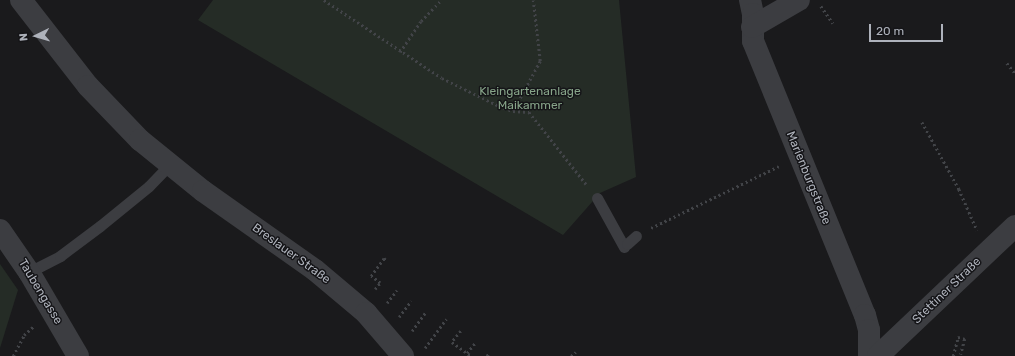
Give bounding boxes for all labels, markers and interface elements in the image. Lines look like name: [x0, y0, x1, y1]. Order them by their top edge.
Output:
north arrow: [16, 16, 56, 56]
scale bar: [871, 16, 945, 42]
text: 20 m: [876, 24, 904, 38]
text: N: [17, 33, 30, 42]
park label: Kleingartenanlage Maikammer: [479, 85, 581, 113]
street label: Marienburgstraße: [783, 129, 833, 227]
street label: Breslauer Straße: [249, 221, 333, 287]
street label: Stettiner Straße: [910, 255, 984, 327]
street label: Taubengasse: [15, 257, 65, 327]

